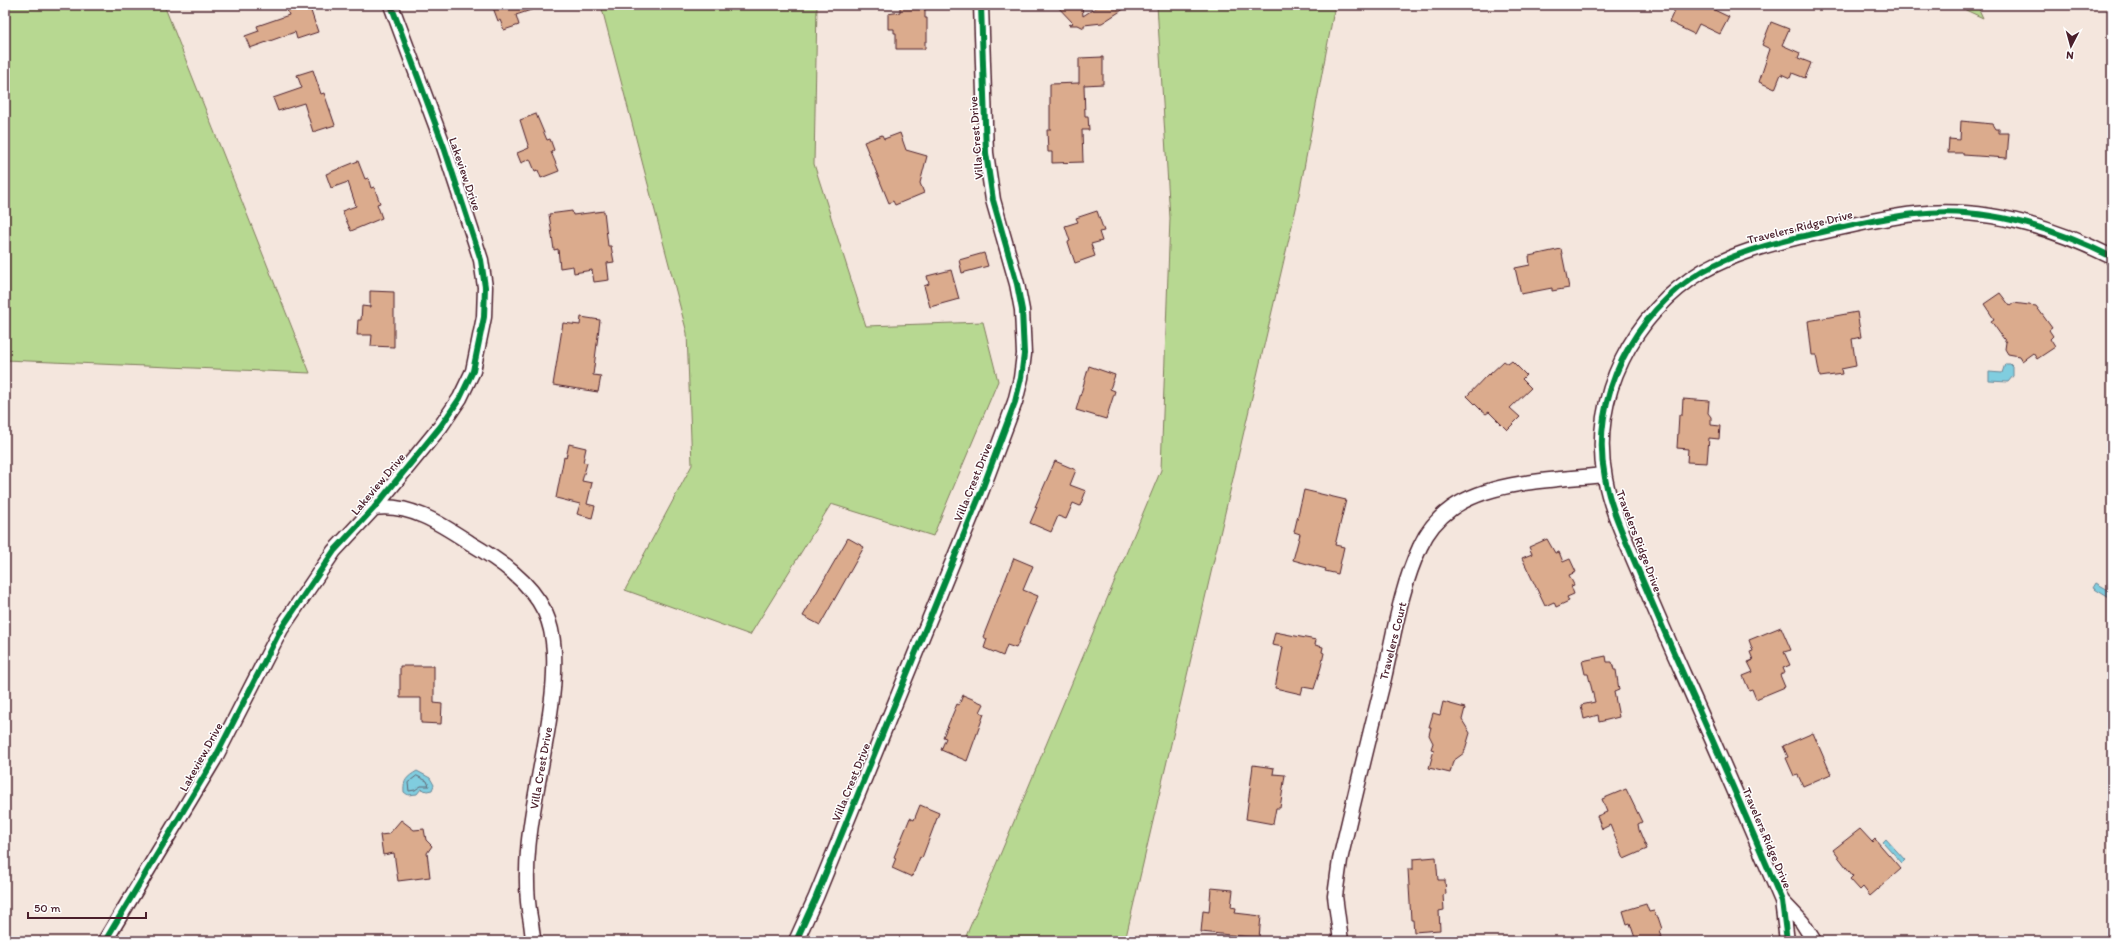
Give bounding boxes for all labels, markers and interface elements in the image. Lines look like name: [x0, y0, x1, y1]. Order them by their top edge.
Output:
north arrow: [2051, 26, 2091, 66]
text: N: [2066, 49, 2074, 62]
street label: Villa Crest Drive: [966, 96, 986, 180]
street label: Lakeview Drive: [446, 136, 484, 213]
street label: Travelers Ridge Drive: [1746, 207, 1854, 247]
street label: Villa Crest Drive: [951, 440, 995, 523]
street label: Lakeview Drive: [348, 450, 408, 518]
street label: Travelers Ridge Drive: [1613, 488, 1665, 594]
street label: Travelers Court: [1377, 600, 1410, 681]
street label: Lakeview Drive: [176, 720, 226, 794]
street label: Villa Crest Drive: [527, 725, 555, 810]
street label: Villa Crest Drive: [829, 740, 873, 823]
street label: Travelers Ridge Drive: [1739, 786, 1795, 891]
scale bar: [28, 894, 146, 920]
text: 50 m: [34, 901, 60, 915]

